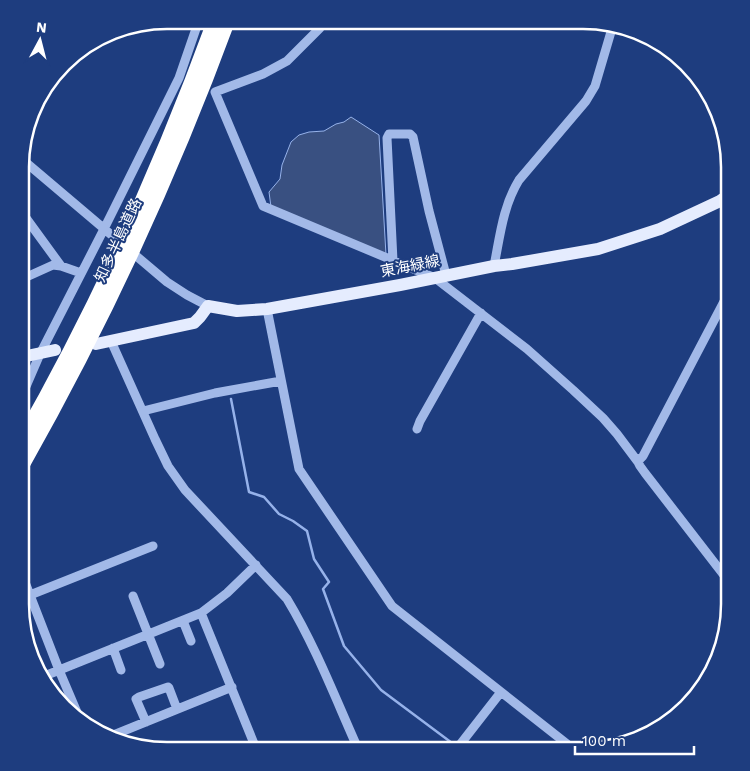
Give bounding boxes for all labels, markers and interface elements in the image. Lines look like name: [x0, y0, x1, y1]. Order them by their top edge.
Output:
north arrow: [15, 15, 65, 65]
text: N: [35, 19, 48, 36]
street label: 知多半島道路: [91, 195, 145, 285]
street label: 東海緑線: [379, 251, 441, 281]
scale bar: [575, 724, 694, 756]
text: 100 m: [582, 732, 626, 750]

